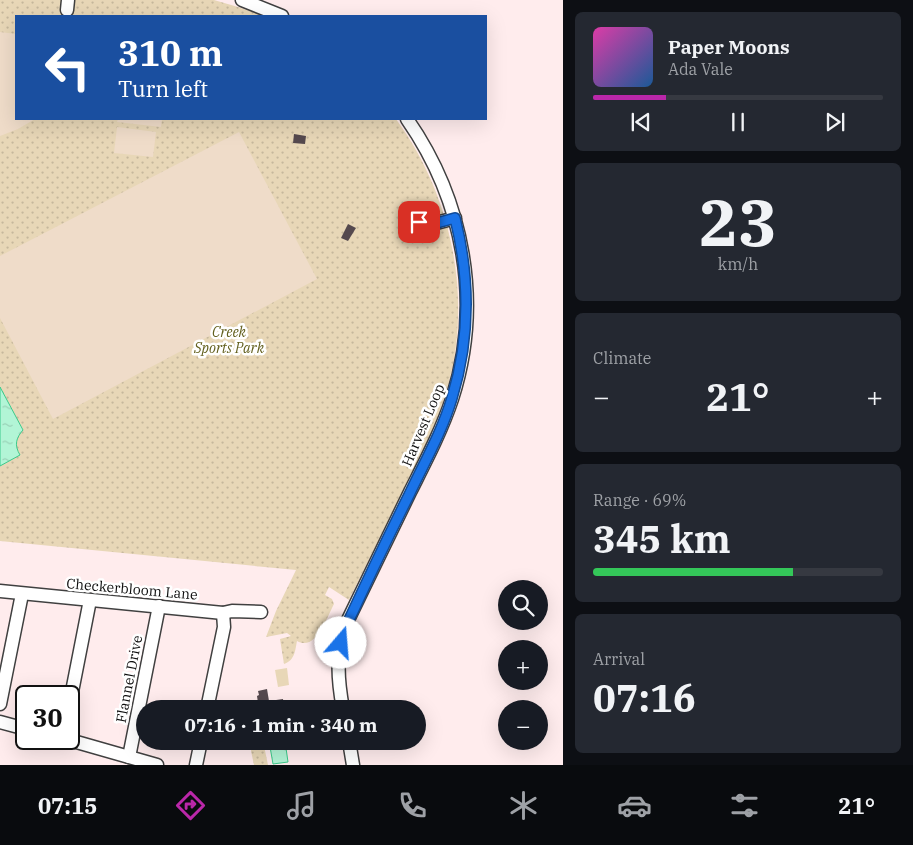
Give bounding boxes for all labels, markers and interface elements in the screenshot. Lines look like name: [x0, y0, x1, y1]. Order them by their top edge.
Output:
text: 310 m: [118, 30, 223, 76]
icon: left: [35, 35, 100, 100]
text: Paper Moons: [668, 35, 790, 59]
text: Ada Vale: [668, 59, 733, 79]
text: Turn left: [118, 74, 208, 103]
icon: previous: [627, 108, 655, 136]
icon: pause: [724, 108, 752, 136]
icon: next: [821, 108, 849, 136]
text: 23: [699, 179, 777, 264]
pin: [398, 201, 440, 243]
icon: arrive: [405, 208, 433, 236]
text: km/h: [718, 254, 758, 274]
park label: Creek Sports Park: [193, 323, 265, 357]
text: Climate: [593, 348, 651, 368]
text: 21°: [706, 372, 770, 421]
text: −: [593, 378, 610, 415]
text: +: [866, 378, 883, 415]
street label: Harvest Loop: [398, 381, 448, 469]
text: Range · 69%: [593, 490, 686, 510]
text: 345 km: [593, 514, 731, 563]
street label: Checkerbloom Lane: [66, 574, 198, 604]
map controls: [498, 580, 548, 750]
button: search: [498, 580, 548, 630]
position arrow: [314, 616, 366, 668]
street label: Flannel Drive: [112, 634, 146, 724]
button: +: [498, 640, 548, 690]
text: Arrival: [593, 649, 645, 669]
text: 07:16: [593, 673, 696, 722]
speed limit sign: 30: [15, 685, 80, 750]
button: −: [498, 700, 548, 750]
text: 07:16 · 1 min · 340 m: [185, 713, 377, 737]
icon: directions: [173, 788, 208, 823]
icon: music: [284, 788, 319, 823]
icon: phone: [395, 788, 430, 823]
icon: climate: [506, 788, 541, 823]
icon: car: [617, 788, 652, 823]
icon: filters: [727, 788, 762, 823]
text: 07:15: [38, 791, 97, 820]
text: 21°: [838, 791, 875, 820]

